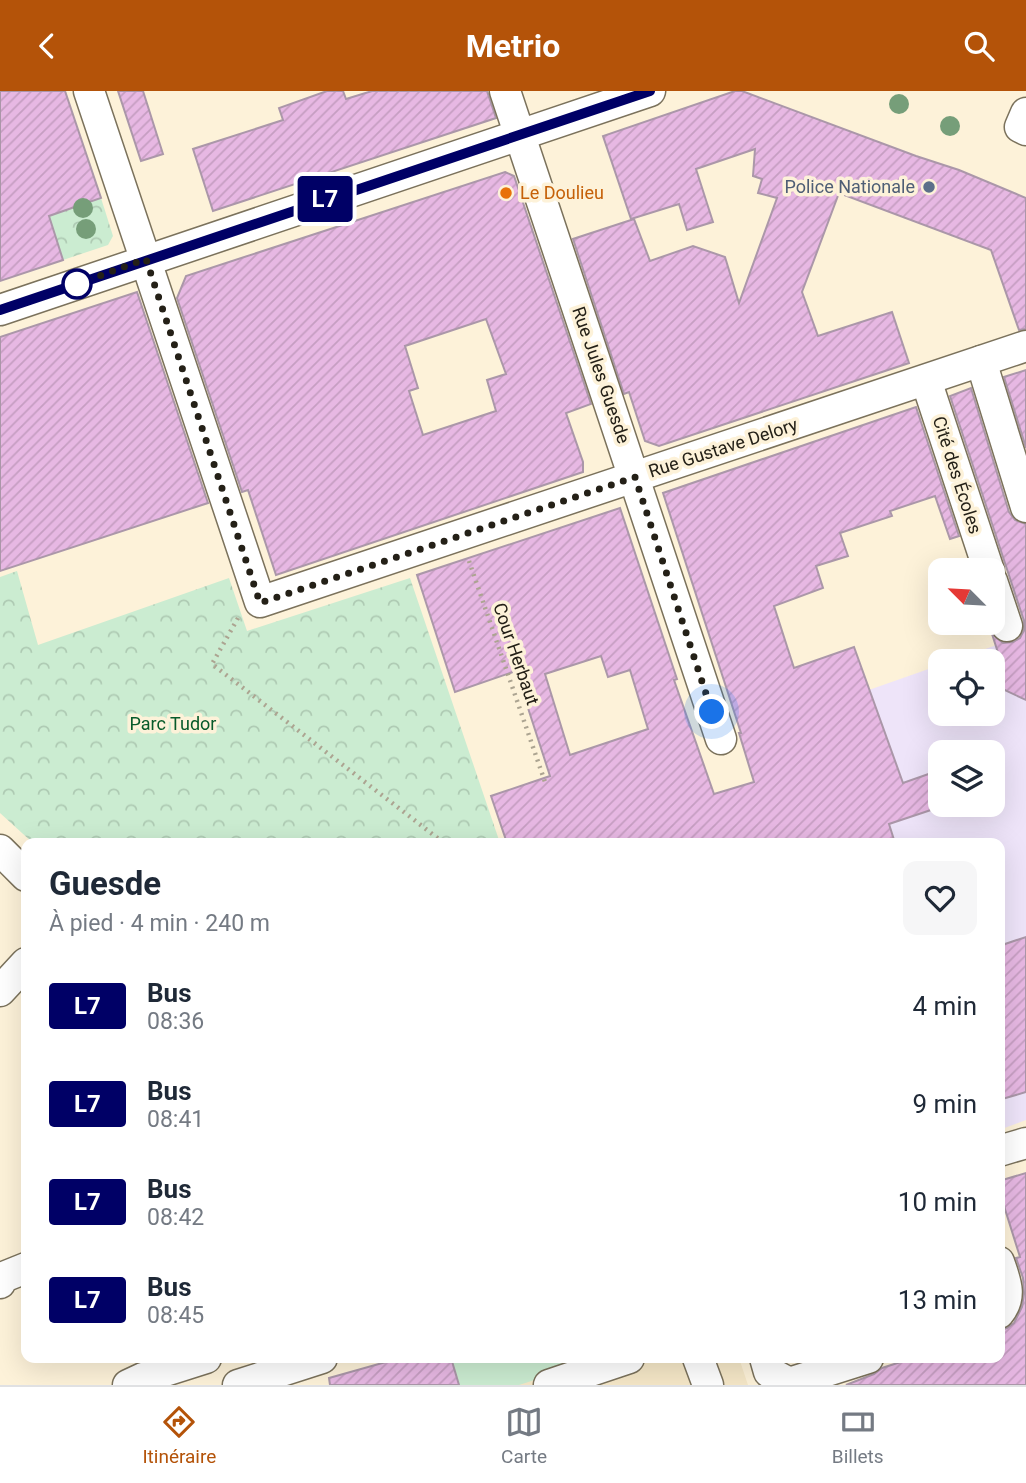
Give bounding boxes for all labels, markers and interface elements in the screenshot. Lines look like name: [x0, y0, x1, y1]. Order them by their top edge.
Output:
icon: back: [28, 27, 66, 65]
text: Metrio: [466, 27, 560, 65]
icon: search: [960, 27, 998, 65]
line badge: L7: [294, 176, 356, 222]
place label: Police Nationale: [784, 176, 915, 197]
marker: Police Nationale: [921, 179, 937, 195]
place label: Le Doulieu: [520, 182, 604, 203]
text: L7: [312, 185, 338, 213]
marker: Le Doulieu: [498, 185, 514, 201]
unlabelled marker: [62, 269, 92, 299]
street label: Rue Jules Guesde: [568, 304, 635, 446]
street label: Rue Gustave Delory: [646, 413, 800, 482]
street label: Cité des Écoles: [929, 413, 986, 536]
north arrow: [928, 558, 1004, 635]
map controls: [928, 558, 1005, 817]
street label: Cour Herbaut: [489, 600, 544, 708]
button: locate: [928, 649, 1005, 726]
your location: [694, 694, 729, 729]
park label: Parc Tudor: [130, 713, 216, 734]
button: layers: [928, 740, 1005, 817]
button: heart: [903, 861, 977, 935]
text: Guesde: [49, 864, 161, 903]
text: À pied · 4 min · 240 m: [49, 910, 270, 937]
text: Bus: [147, 978, 192, 1008]
text: 4 min: [912, 991, 977, 1021]
text: L7: [74, 992, 101, 1020]
text: 08:36: [147, 1008, 204, 1035]
text: Bus: [147, 1076, 192, 1106]
text: 9 min: [912, 1089, 977, 1119]
text: L7: [74, 1090, 101, 1118]
text: 08:41: [147, 1106, 204, 1133]
text: Bus: [147, 1174, 192, 1204]
text: 10 min: [898, 1187, 977, 1217]
text: L7: [74, 1188, 101, 1216]
text: 08:42: [147, 1204, 204, 1231]
text: Bus: [147, 1272, 192, 1302]
text: 13 min: [898, 1285, 977, 1315]
text: L7: [74, 1286, 101, 1314]
text: 08:45: [147, 1302, 204, 1329]
tab: Itinéraire: [142, 1403, 216, 1468]
tab: Carte: [501, 1403, 547, 1468]
tab: Billets: [832, 1403, 884, 1468]

